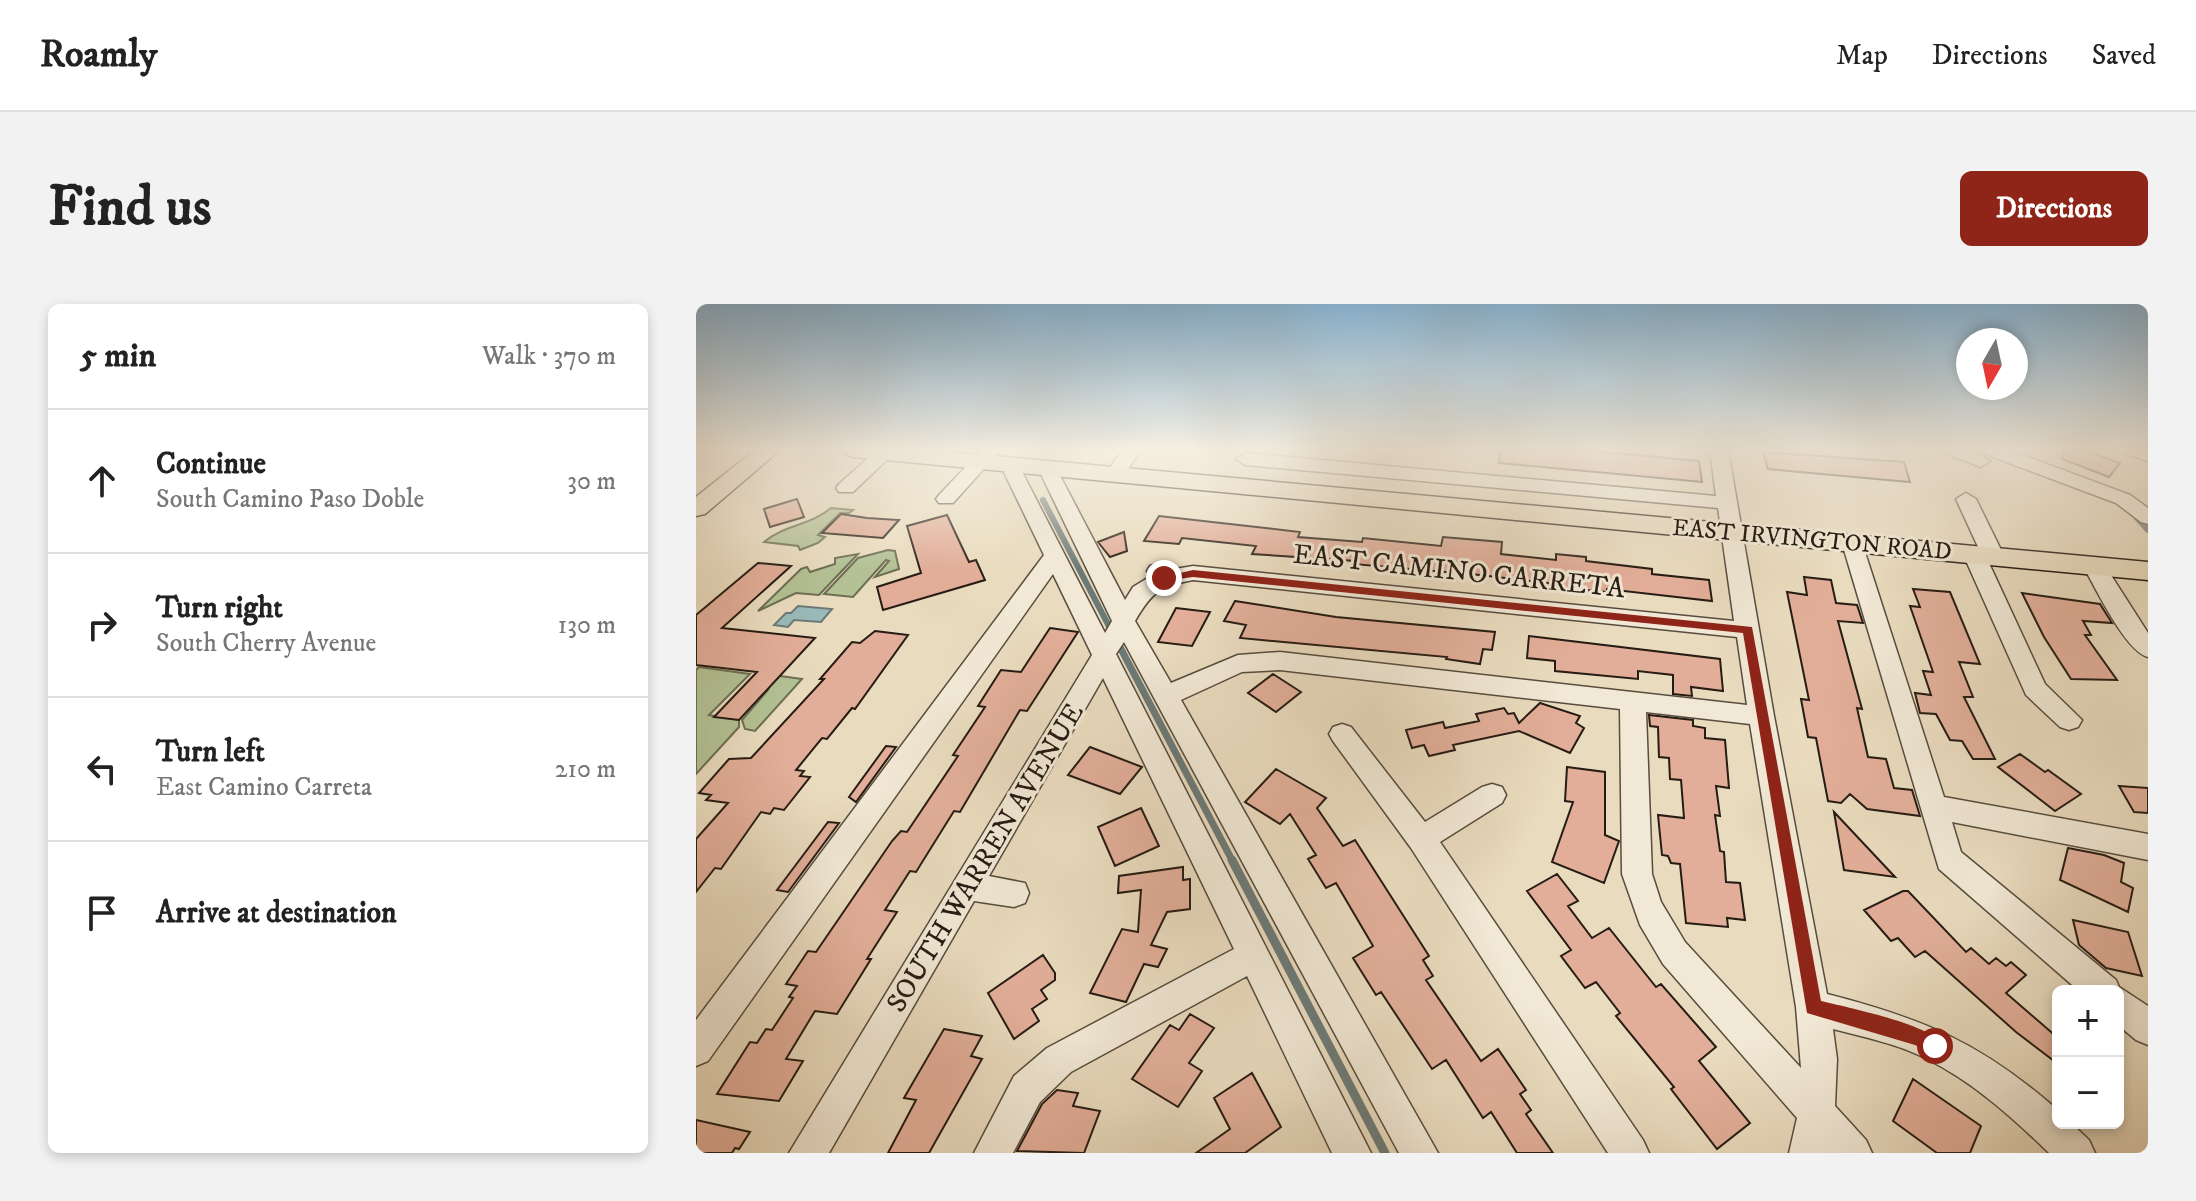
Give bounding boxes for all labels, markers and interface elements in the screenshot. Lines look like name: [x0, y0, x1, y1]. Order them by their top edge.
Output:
text: Roamly: [40, 31, 157, 79]
text: Map: [1836, 38, 1888, 73]
text: Directions: [1932, 38, 2048, 73]
text: Saved: [2092, 38, 2156, 73]
button: Directions: [1960, 171, 2148, 246]
text: Find us: [48, 173, 212, 243]
north arrow: [1956, 328, 2028, 400]
text: 5 min: [80, 335, 156, 377]
text: Walk · 370 m: [482, 340, 616, 373]
text: Continue: [156, 446, 266, 483]
icon: ahead: [80, 459, 124, 503]
text: 30 m: [567, 465, 616, 498]
text: South Camino Paso Doble: [156, 483, 424, 516]
street label: EAST IRVINGTON ROAD: [1671, 513, 1953, 567]
street label: EAST CAMINO CARRETA: [1291, 537, 1628, 606]
route end: [1146, 560, 1182, 596]
text: Turn right: [156, 590, 283, 627]
icon: right: [80, 603, 124, 647]
text: 130 m: [558, 609, 616, 642]
text: South Cherry Avenue: [156, 627, 376, 660]
street label: SOUTH WARREN AVENUE: [879, 697, 1092, 1019]
text: Turn left: [156, 734, 265, 771]
icon: left: [80, 747, 124, 791]
text: 210 m: [555, 753, 616, 786]
text: East Camino Carreta: [156, 771, 372, 804]
icon: arrive: [80, 891, 124, 935]
text: Arrive at destination: [156, 895, 397, 932]
map controls: [2052, 985, 2124, 1129]
button: +: [2052, 985, 2124, 1057]
route start: [1917, 1028, 1953, 1064]
button: −: [2052, 1057, 2124, 1129]

